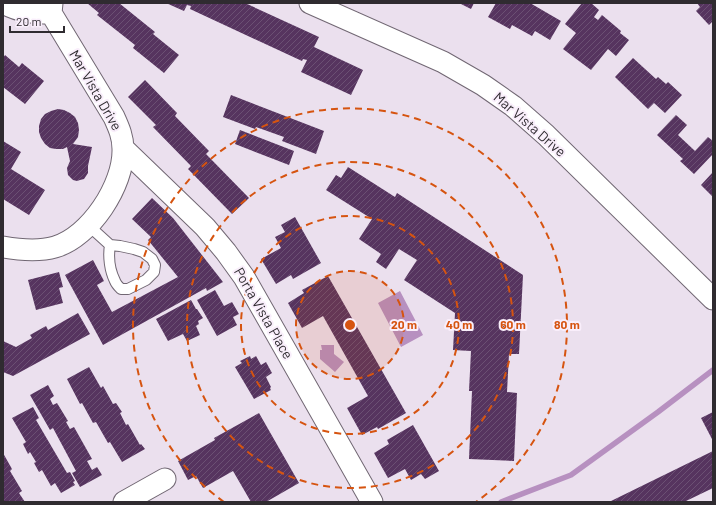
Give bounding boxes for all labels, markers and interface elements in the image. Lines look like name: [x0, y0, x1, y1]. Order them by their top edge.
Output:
scale bar: [10, 8, 64, 34]
text: 20 m: [16, 14, 42, 28]
street label: Mar Vista Drive: [66, 47, 126, 133]
street label: Mar Vista Drive: [491, 88, 569, 160]
street label: Porta Vista Place: [231, 264, 297, 362]
text: 20 m: [391, 317, 417, 331]
text: 40 m: [446, 317, 472, 331]
text: 60 m: [500, 317, 526, 331]
text: 80 m: [554, 317, 580, 331]
centre of rings: [343, 318, 357, 332]

